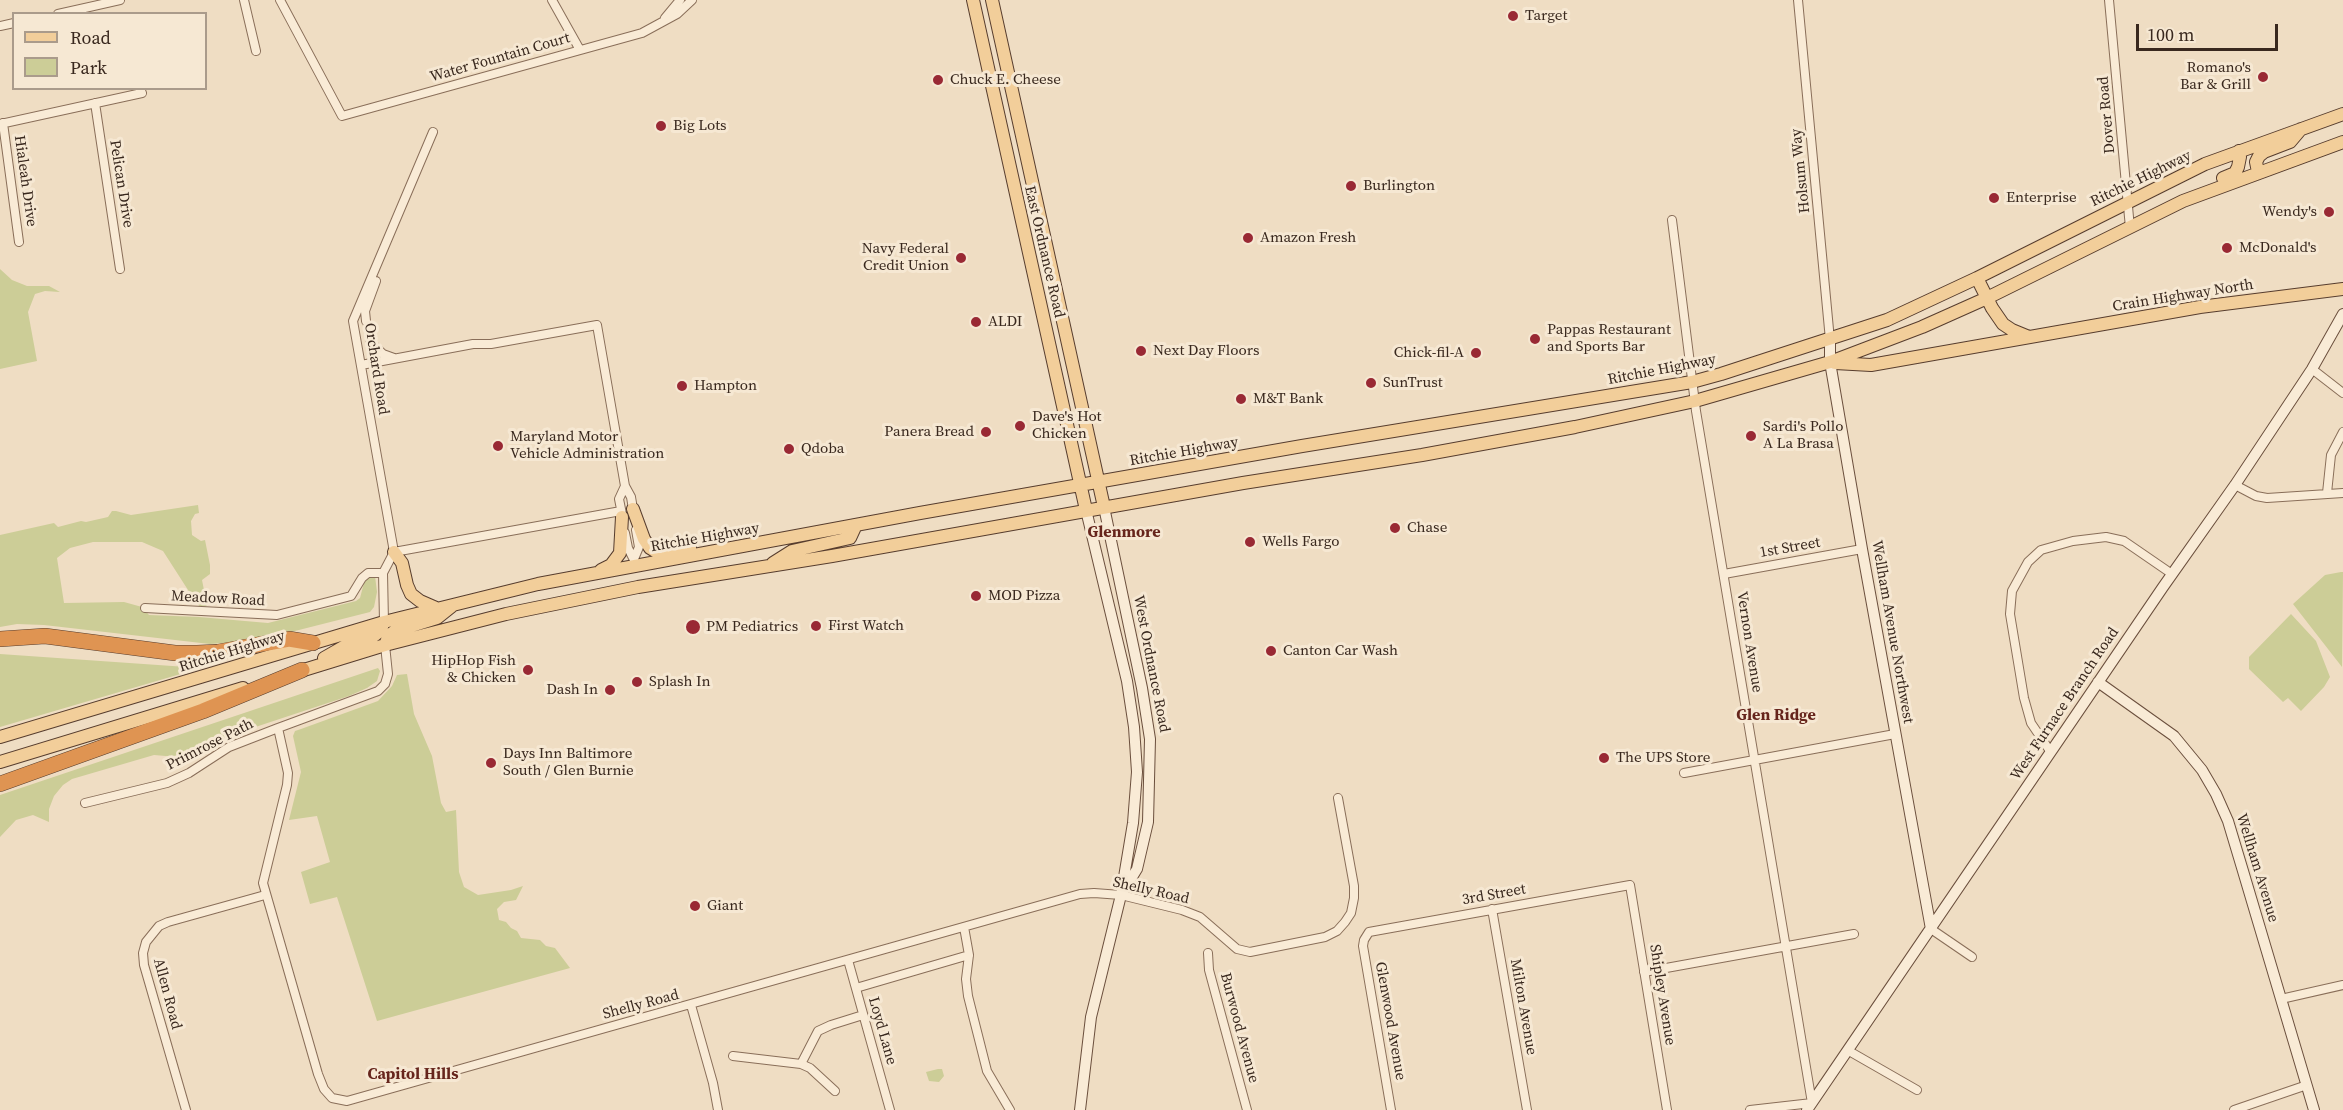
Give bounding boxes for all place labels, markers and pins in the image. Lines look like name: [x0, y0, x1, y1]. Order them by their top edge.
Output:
place label: Target: [1525, 7, 1567, 25]
marker: Target: [1506, 9, 1520, 23]
place label: Romano's Bar & Grill: [2180, 59, 2251, 94]
marker: Romano's Bar & Grill: [2256, 70, 2270, 84]
place label: Chuck E. Cheese: [950, 71, 1061, 89]
marker: Chuck E. Cheese: [931, 73, 945, 87]
place label: Big Lots: [673, 117, 727, 135]
marker: Big Lots: [654, 119, 668, 133]
place label: Burlington: [1363, 177, 1435, 195]
marker: Burlington: [1344, 179, 1358, 193]
place label: Enterprise: [2006, 189, 2077, 207]
marker: Enterprise: [1987, 191, 2001, 205]
place label: Wendy's: [2262, 203, 2317, 221]
marker: Wendy's: [2322, 205, 2336, 219]
place label: Amazon Fresh: [1260, 229, 1356, 247]
marker: Amazon Fresh: [1241, 231, 1255, 245]
place label: McDonald's: [2239, 239, 2316, 257]
place label: Navy Federal Credit Union: [862, 240, 949, 275]
marker: McDonald's: [2220, 241, 2234, 255]
marker: Navy Federal Credit Union: [954, 251, 968, 265]
place label: ALDI: [988, 313, 1022, 331]
marker: ALDI: [969, 315, 983, 329]
place label: Pappas Restaurant and Sports Bar: [1547, 321, 1671, 356]
marker: Pappas Restaurant and Sports Bar: [1528, 332, 1542, 346]
place label: Next Day Floors: [1153, 342, 1259, 360]
marker: Next Day Floors: [1134, 344, 1148, 358]
place label: Chick-fil-A: [1394, 344, 1464, 362]
marker: Chick-fil-A: [1469, 346, 1483, 360]
place label: SunTrust: [1383, 374, 1443, 392]
marker: SunTrust: [1364, 376, 1378, 390]
place label: Hampton: [694, 377, 757, 395]
marker: Hampton: [675, 379, 689, 393]
place label: M&T Bank: [1253, 390, 1323, 408]
marker: M&T Bank: [1234, 392, 1248, 406]
place label: Dave's Hot Chicken: [1032, 408, 1101, 443]
place label: Sardi's Pollo A La Brasa: [1763, 418, 1843, 453]
marker: Dave's Hot Chicken: [1013, 419, 1027, 433]
place label: Panera Bread: [884, 423, 974, 441]
marker: Panera Bread: [979, 425, 993, 439]
place label: Maryland Motor Vehicle Administration: [510, 428, 664, 463]
marker: Sardi's Pollo A La Brasa: [1744, 429, 1758, 443]
marker: Maryland Motor Vehicle Administration: [491, 439, 505, 453]
place label: Qdoba: [801, 440, 844, 458]
marker: Qdoba: [782, 442, 796, 456]
place label: Chase: [1407, 519, 1447, 537]
marker: Chase: [1388, 521, 1402, 535]
place label: Wells Fargo: [1262, 533, 1339, 551]
marker: Wells Fargo: [1243, 535, 1257, 549]
place label: MOD Pizza: [988, 587, 1060, 605]
marker: MOD Pizza: [969, 589, 983, 603]
place label: First Watch: [828, 617, 904, 635]
marker: PM Pediatrics: [684, 618, 702, 636]
place label: PM Pediatrics: [706, 618, 798, 636]
marker: First Watch: [809, 619, 823, 633]
place label: Canton Car Wash: [1283, 642, 1398, 660]
marker: Canton Car Wash: [1264, 644, 1278, 658]
place label: HipHop Fish & Chicken: [431, 652, 516, 687]
marker: HipHop Fish & Chicken: [521, 663, 535, 677]
place label: Splash In: [649, 673, 711, 691]
marker: Splash In: [630, 675, 644, 689]
place label: Dash In: [546, 681, 598, 699]
marker: Dash In: [603, 683, 617, 697]
place label: Days Inn Baltimore South / Glen Burnie: [503, 745, 634, 780]
place label: The UPS Store: [1616, 749, 1710, 767]
marker: The UPS Store: [1597, 751, 1611, 765]
marker: Days Inn Baltimore South / Glen Burnie: [484, 756, 498, 770]
place label: Giant: [707, 897, 743, 915]
marker: Giant: [688, 899, 702, 913]

